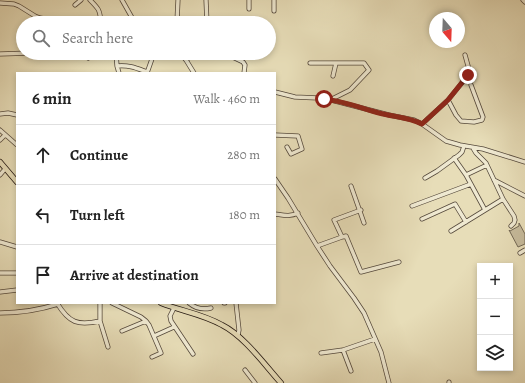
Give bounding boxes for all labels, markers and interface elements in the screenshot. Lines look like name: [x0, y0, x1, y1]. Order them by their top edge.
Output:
north arrow: [429, 12, 465, 48]
search box: [16, 16, 276, 60]
icon: search: [30, 27, 52, 49]
text: Search here: [62, 28, 133, 48]
route end: [459, 66, 477, 84]
text: 6 min: [32, 87, 72, 110]
text: Walk · 460 m: [193, 90, 260, 107]
route start: [315, 90, 333, 108]
icon: ahead: [32, 144, 54, 166]
text: Continue: [70, 145, 128, 165]
text: 280 m: [227, 146, 260, 163]
icon: left: [32, 204, 54, 226]
text: Turn left: [70, 205, 125, 225]
text: 180 m: [229, 206, 260, 223]
map controls: [477, 263, 513, 371]
button: +: [477, 263, 513, 299]
icon: arrive: [32, 264, 54, 286]
text: Arrive at destination: [70, 265, 199, 285]
button: −: [477, 299, 513, 335]
button: layers: [477, 335, 513, 371]

